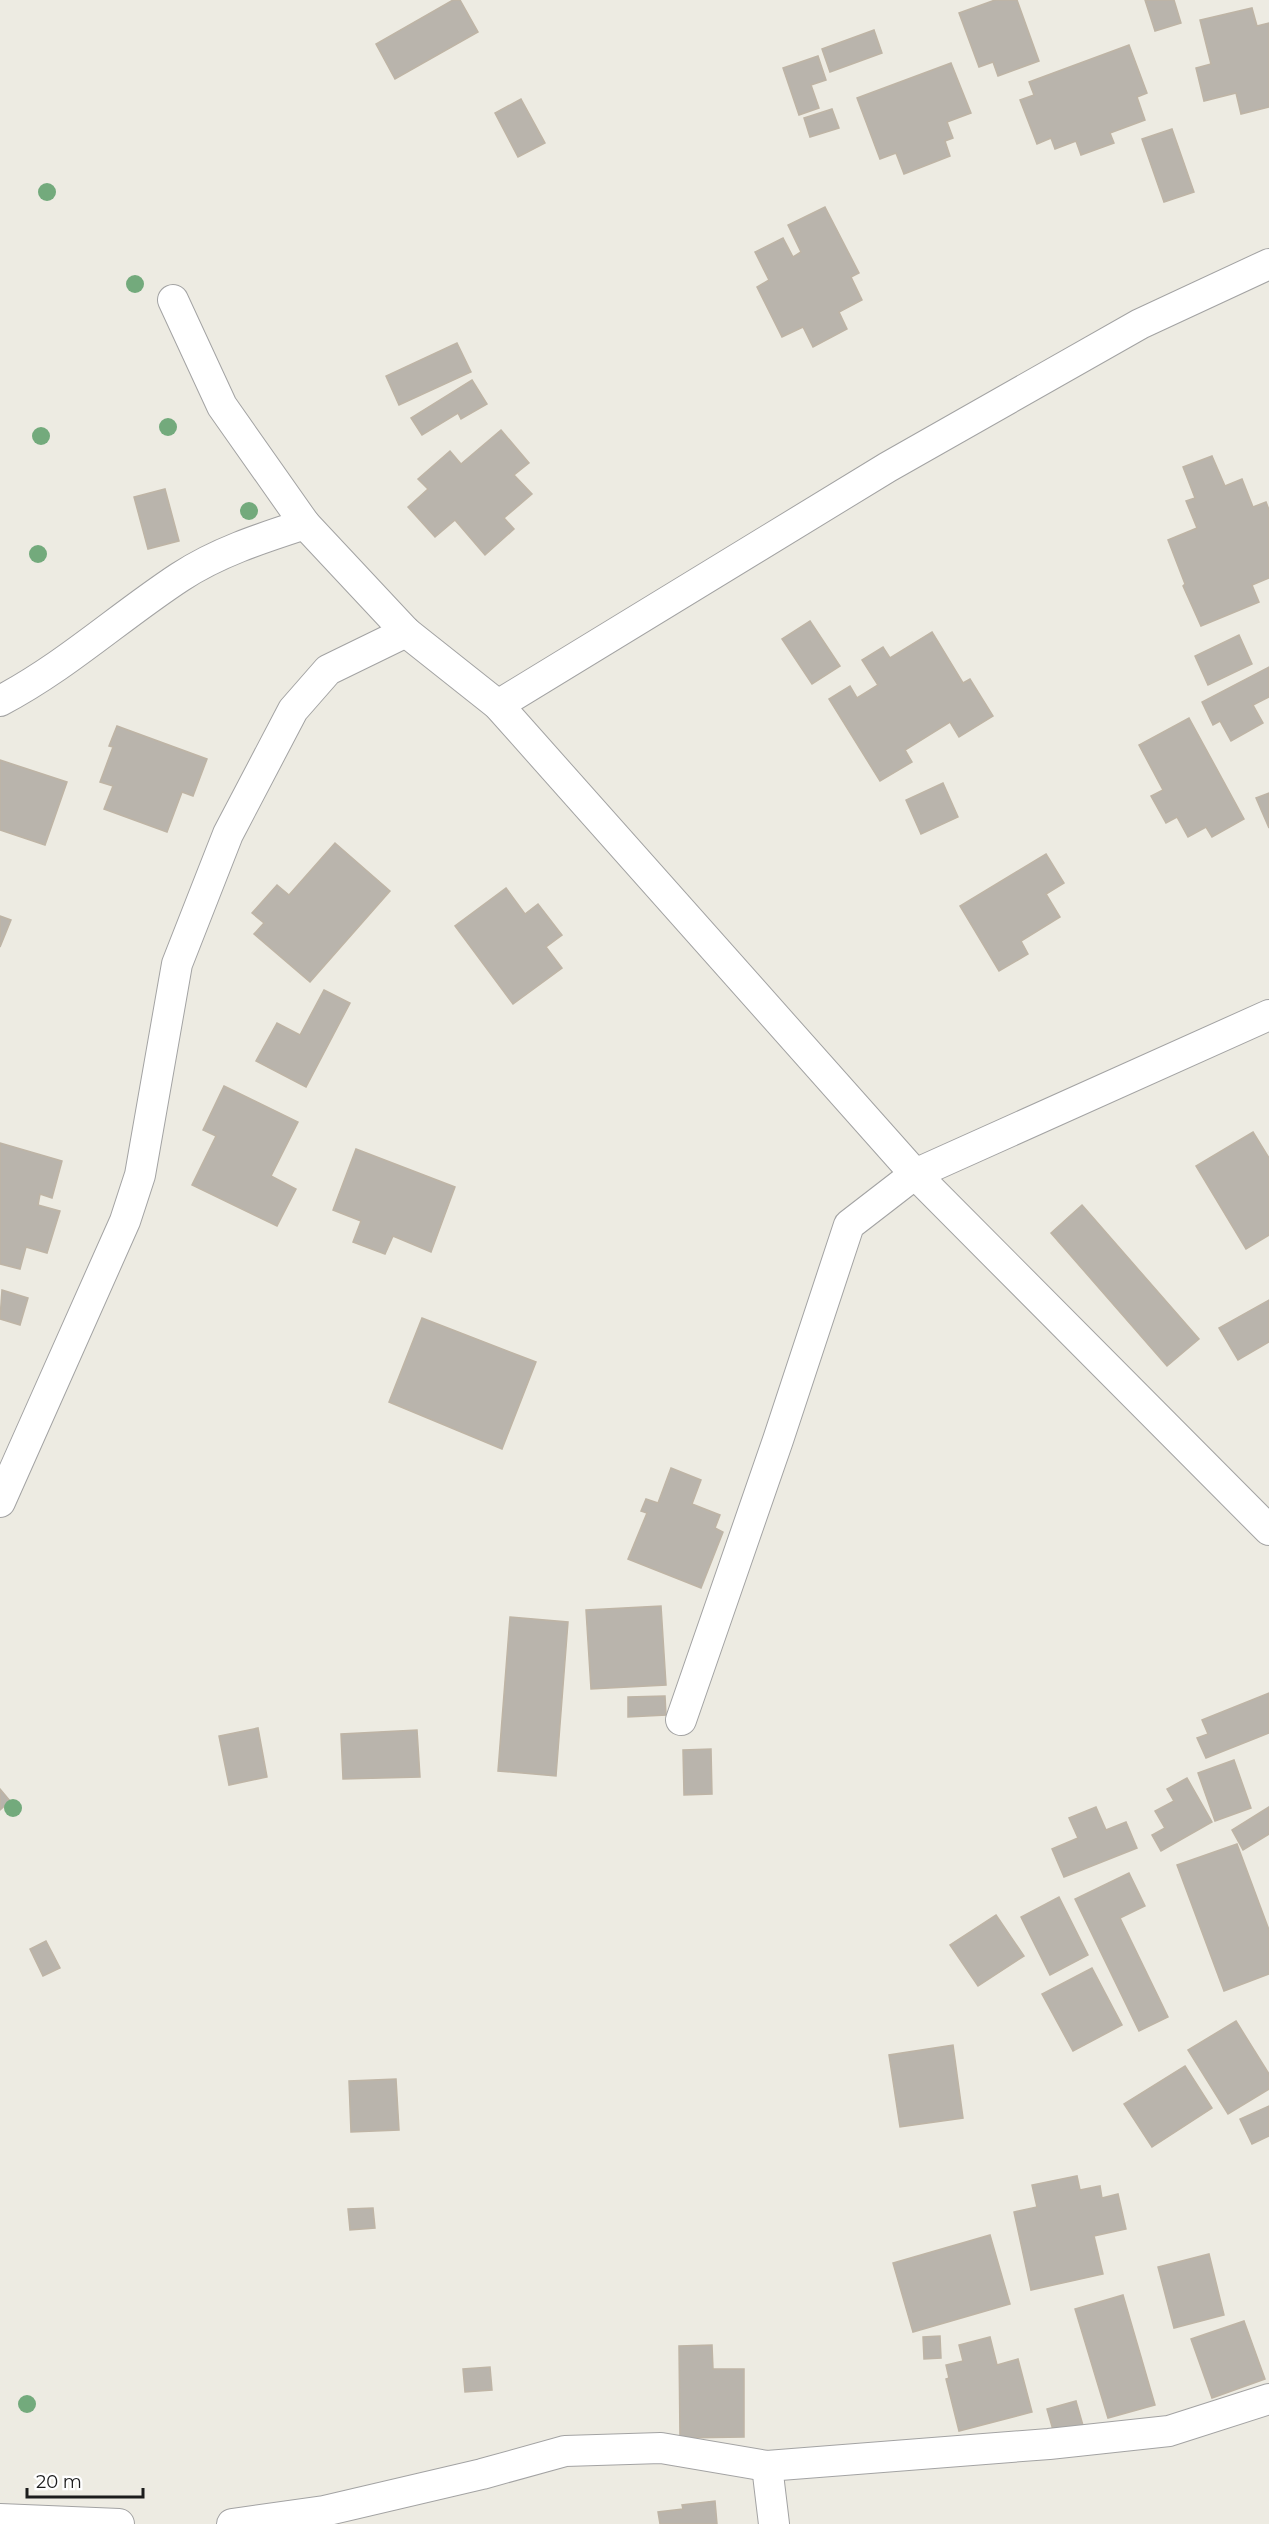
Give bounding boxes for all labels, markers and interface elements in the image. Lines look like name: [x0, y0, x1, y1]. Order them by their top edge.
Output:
scale bar: [27, 2461, 142, 2499]
text: 20 m: [36, 2471, 82, 2493]

